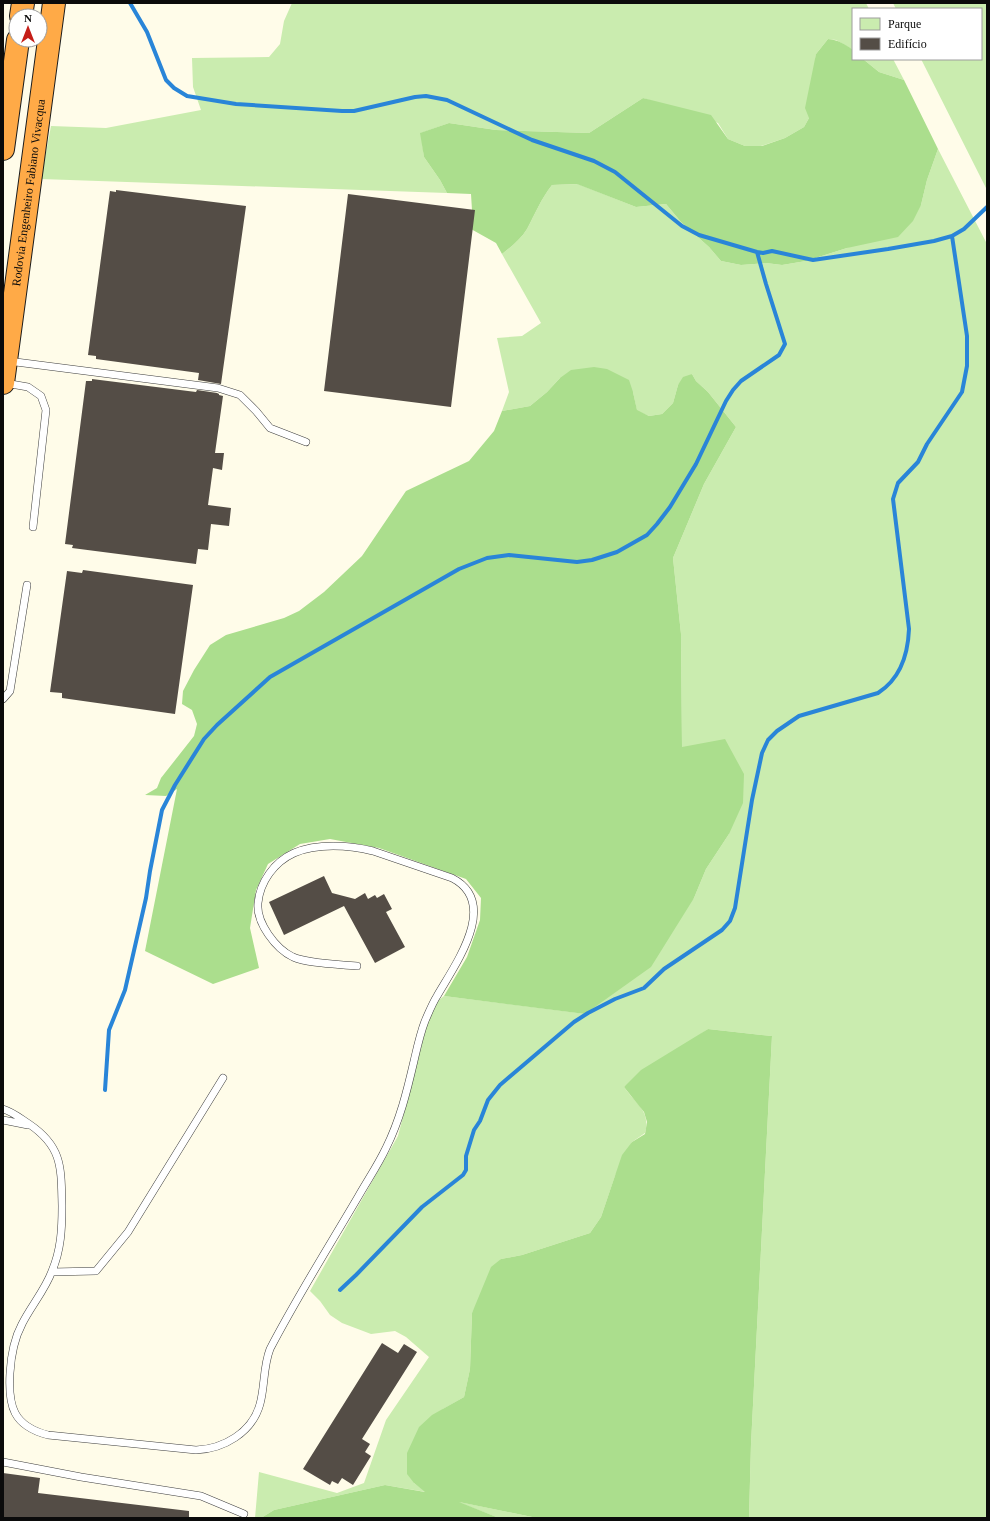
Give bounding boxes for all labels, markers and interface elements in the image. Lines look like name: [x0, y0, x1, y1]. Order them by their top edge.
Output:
north arrow: [8, 8, 48, 48]
legend: [852, 8, 982, 60]
text: N: [24, 12, 32, 24]
text: Parque: [888, 17, 921, 31]
text: Edifício: [888, 37, 927, 51]
street label: Rodovia Engenheiro Fabiano Vivacqua: [9, 98, 48, 287]

